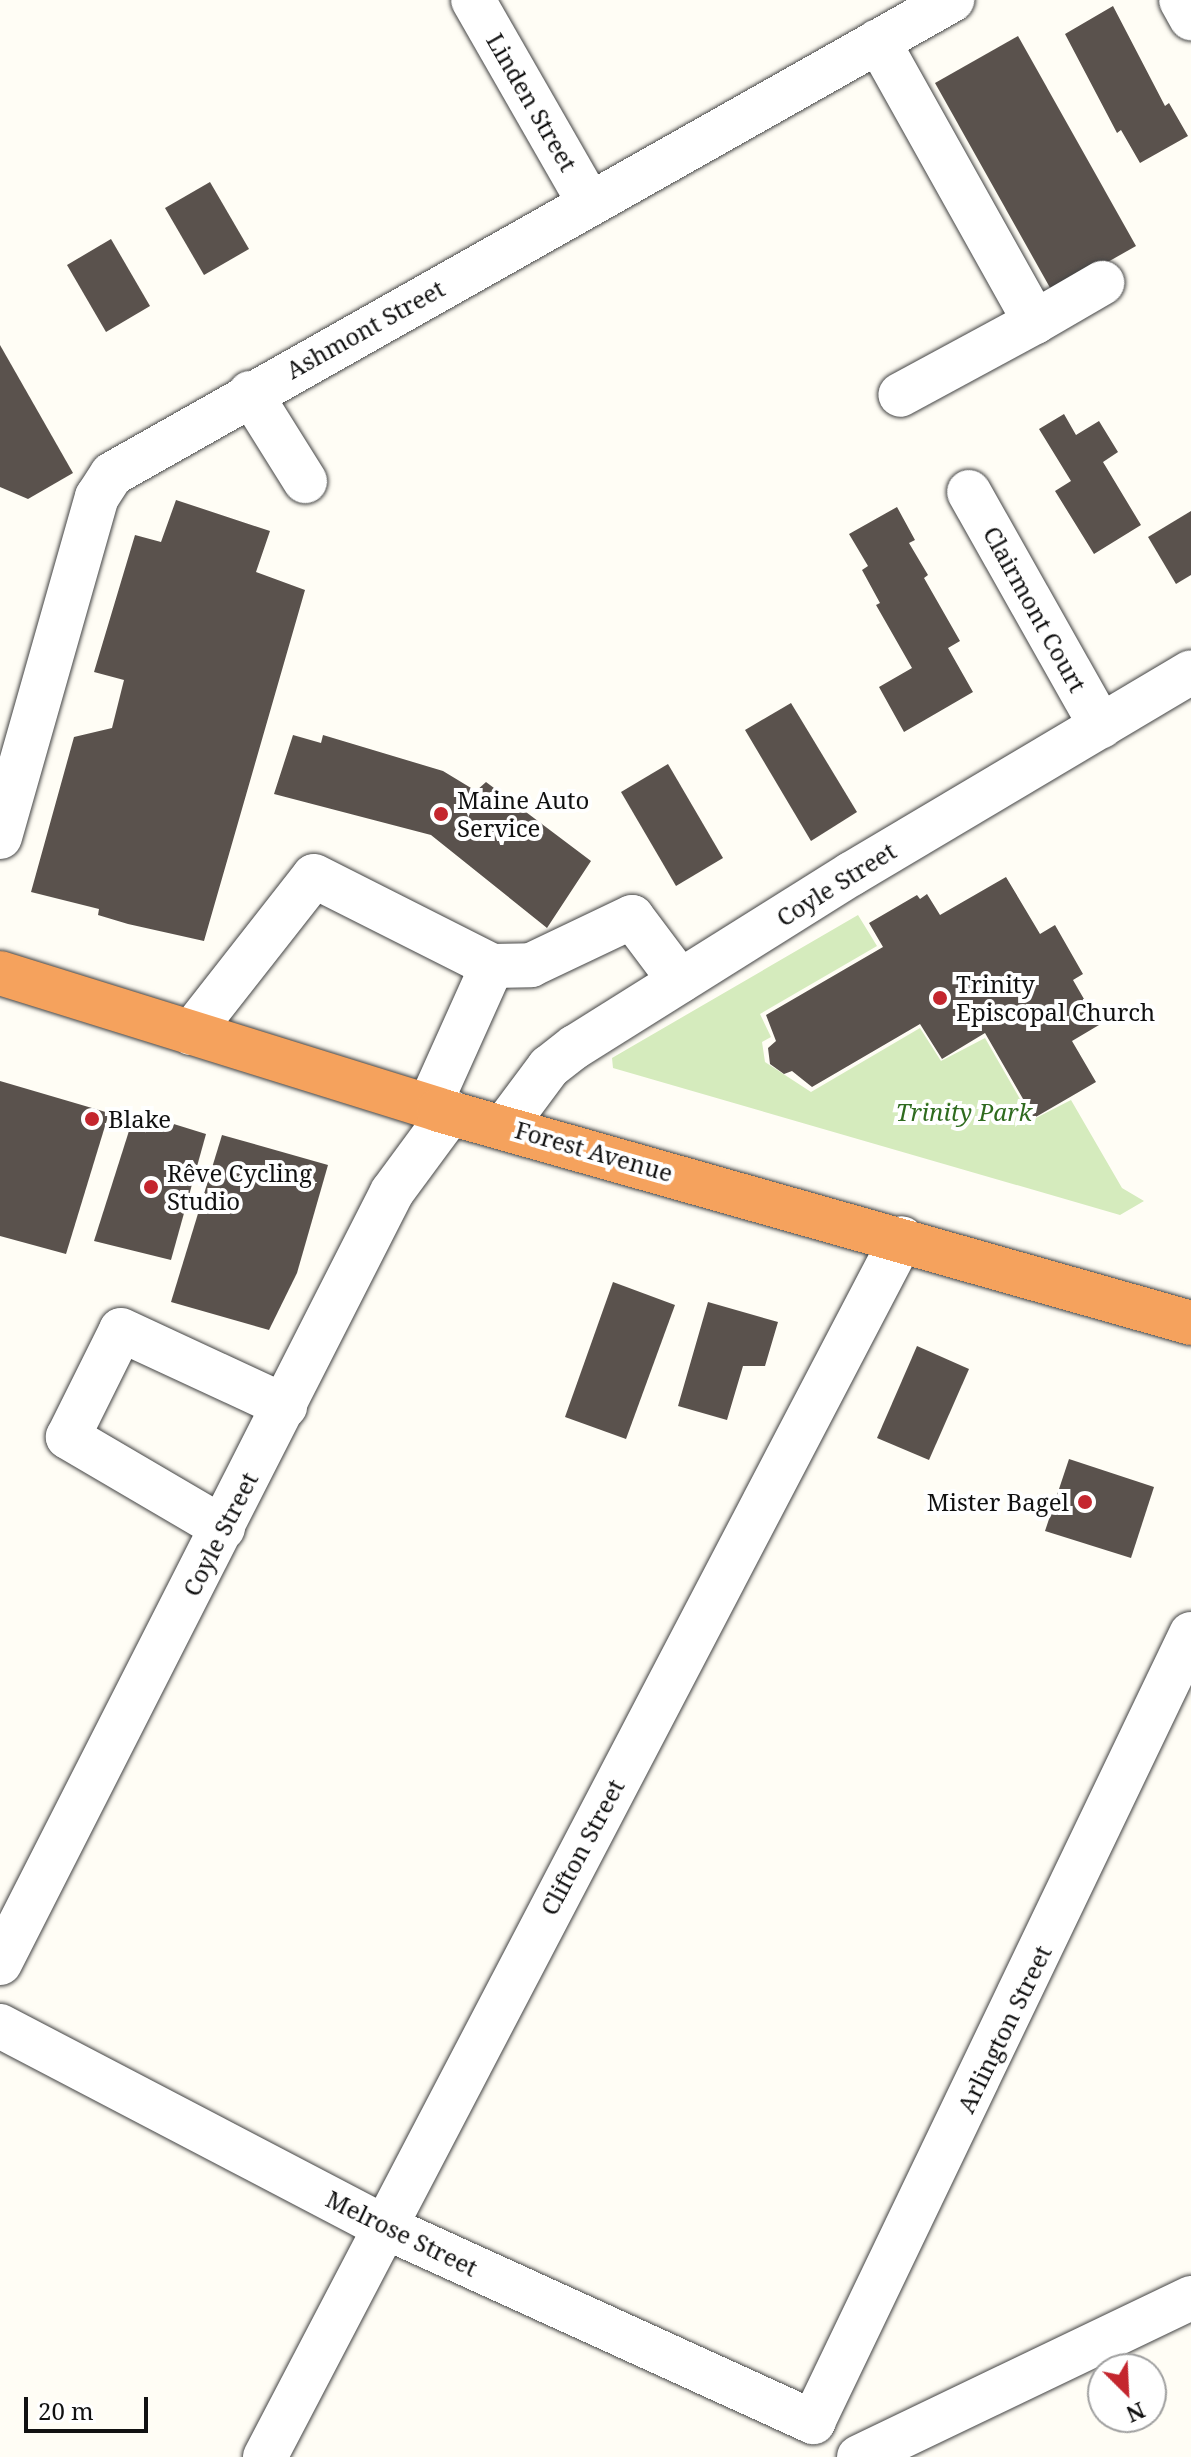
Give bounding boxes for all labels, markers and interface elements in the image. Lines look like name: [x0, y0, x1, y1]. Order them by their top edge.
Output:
street label: Linden Street: [481, 28, 583, 176]
street label: Ashmont Street: [281, 274, 449, 384]
street label: Clairmont Court: [978, 521, 1092, 697]
place label: Maine Auto Service: [457, 786, 589, 842]
marker: Maine Auto Service: [432, 805, 450, 823]
street label: Coyle Street: [771, 836, 901, 932]
place label: Trinity Episcopal Church: [956, 970, 1155, 1026]
marker: Trinity Episcopal Church: [931, 989, 949, 1007]
park label: Trinity Park: [896, 1098, 1032, 1126]
place label: Blake: [108, 1105, 171, 1133]
marker: Blake: [83, 1110, 101, 1128]
street label: Forest Avenue: [512, 1115, 676, 1187]
place label: Rêve Cycling Studio: [167, 1159, 312, 1215]
marker: Rêve Cycling Studio: [142, 1178, 160, 1196]
street label: Coyle Street: [176, 1467, 264, 1601]
place label: Mister Bagel: [927, 1488, 1069, 1516]
marker: Mister Bagel: [1076, 1493, 1094, 1511]
street label: Clifton Street: [534, 1774, 630, 1920]
street label: Arlington Street: [951, 1941, 1057, 2117]
street label: Melrose Street: [322, 2184, 482, 2282]
north arrow: [1087, 2353, 1167, 2433]
scale bar: [28, 2381, 152, 2431]
text: 20 m: [38, 2394, 94, 2427]
text: N: [1122, 2396, 1150, 2430]

